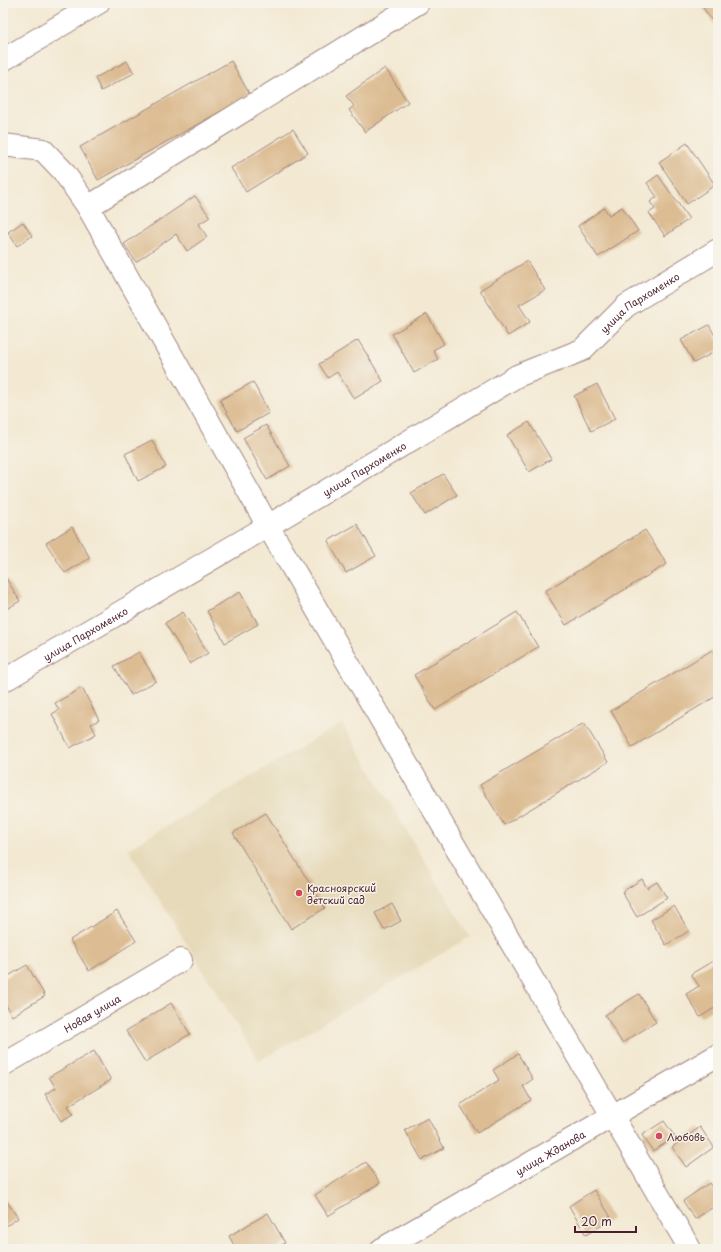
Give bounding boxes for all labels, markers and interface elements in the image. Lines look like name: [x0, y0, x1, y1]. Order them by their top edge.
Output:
street label: улица Пархоменко: [596, 268, 682, 336]
street label: улица Пархоменко: [319, 437, 409, 499]
street label: улица Пархоменко: [40, 602, 130, 664]
place label: Красноярский детский сад: [307, 880, 376, 907]
marker: Красноярский детский сад: [294, 888, 304, 898]
street label: Новая улица: [60, 990, 124, 1035]
street label: улица Жданова: [512, 1126, 588, 1178]
place label: Любовь: [667, 1129, 705, 1144]
marker: Любовь: [654, 1131, 664, 1141]
scale bar: [575, 1208, 636, 1234]
text: 20 m: [581, 1212, 612, 1230]

